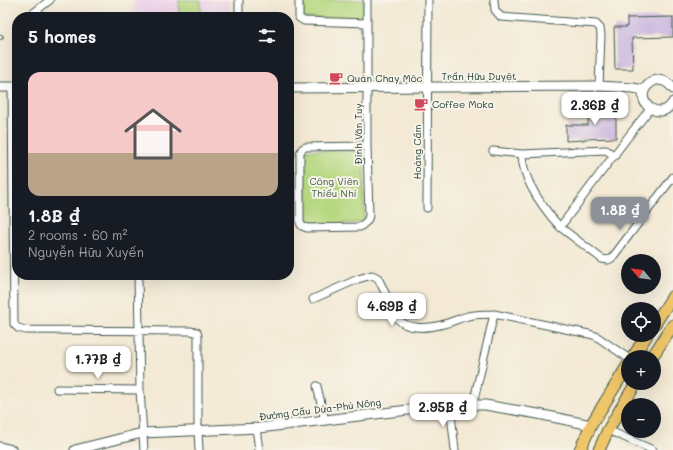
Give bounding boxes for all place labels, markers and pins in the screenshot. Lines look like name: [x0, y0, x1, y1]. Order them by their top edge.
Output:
cafe icon: Quán Chay Môc: [328, 70, 344, 86]
place label: Quán Chay Môc: [347, 71, 423, 85]
pin: 2.36B ₫: [558, 92, 632, 126]
cafe icon: Coffee Moka: [413, 96, 429, 112]
place label: Coffee Moka: [432, 97, 494, 111]
pin: 1.8B ₫: [587, 197, 653, 231]
pin: 4.69B ₫: [355, 293, 429, 327]
pin: 1.77B ₫: [61, 346, 135, 380]
pin: 2.95B ₫: [406, 394, 480, 428]

